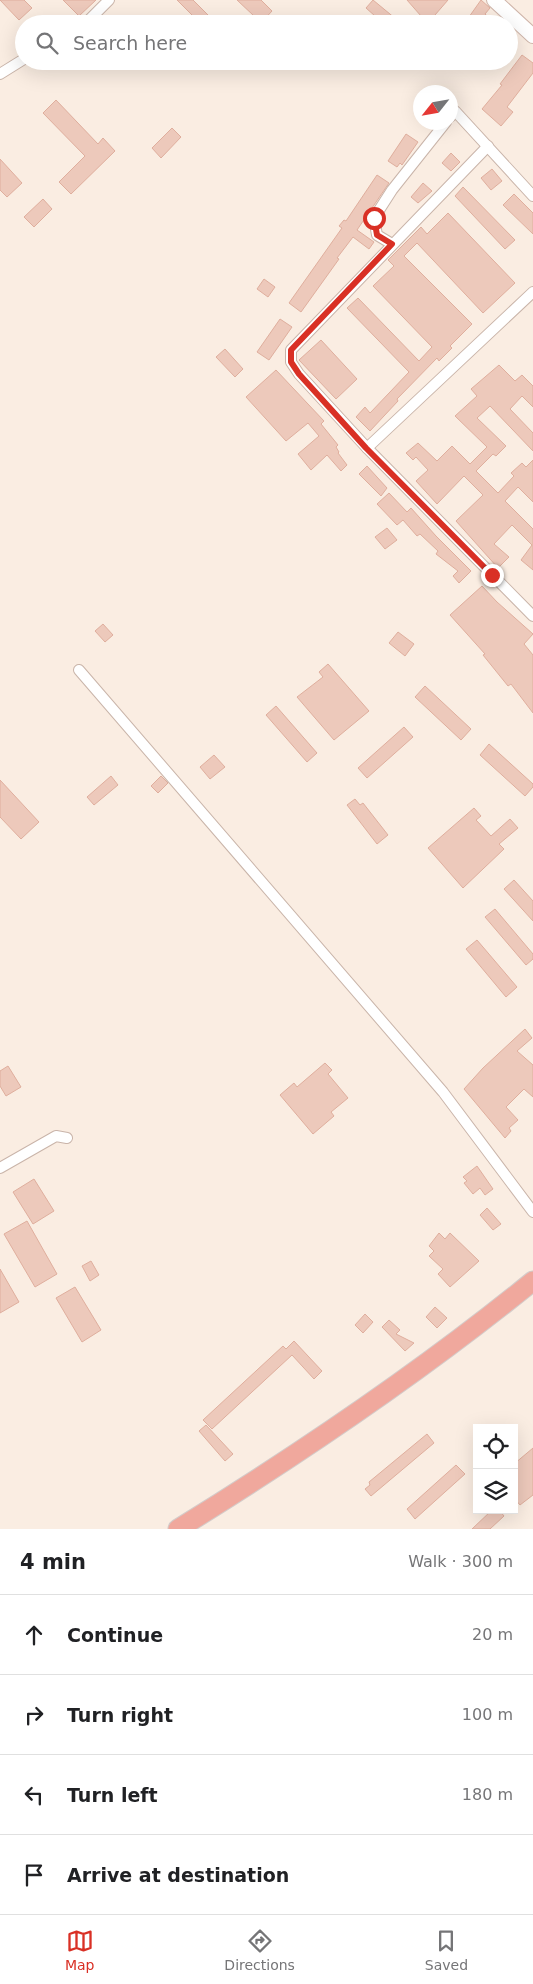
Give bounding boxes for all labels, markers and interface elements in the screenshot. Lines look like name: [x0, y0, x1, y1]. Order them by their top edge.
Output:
search box: [15, 15, 518, 70]
icon: search: [33, 29, 61, 57]
text: Search here: [73, 32, 187, 54]
north arrow: [413, 85, 458, 130]
route start: [363, 207, 386, 230]
route end: [481, 564, 504, 587]
map controls: [473, 1424, 518, 1514]
button: locate: [473, 1424, 518, 1469]
button: layers: [473, 1469, 518, 1514]
text: 4 min: [20, 1550, 86, 1574]
text: Walk · 300 m: [408, 1552, 513, 1571]
icon: ahead: [20, 1621, 48, 1649]
text: Continue: [67, 1624, 163, 1646]
text: 20 m: [472, 1625, 513, 1644]
icon: right: [20, 1701, 48, 1729]
text: Turn right: [67, 1704, 173, 1726]
text: 100 m: [462, 1705, 513, 1724]
icon: left: [20, 1781, 48, 1809]
text: Turn left: [67, 1784, 158, 1806]
text: 180 m: [462, 1785, 513, 1804]
icon: arrive: [20, 1861, 48, 1889]
text: Arrive at destination: [67, 1864, 289, 1886]
tab: Map: [65, 1927, 94, 1973]
tab: Directions: [224, 1927, 295, 1973]
tab: Saved: [425, 1927, 468, 1973]

